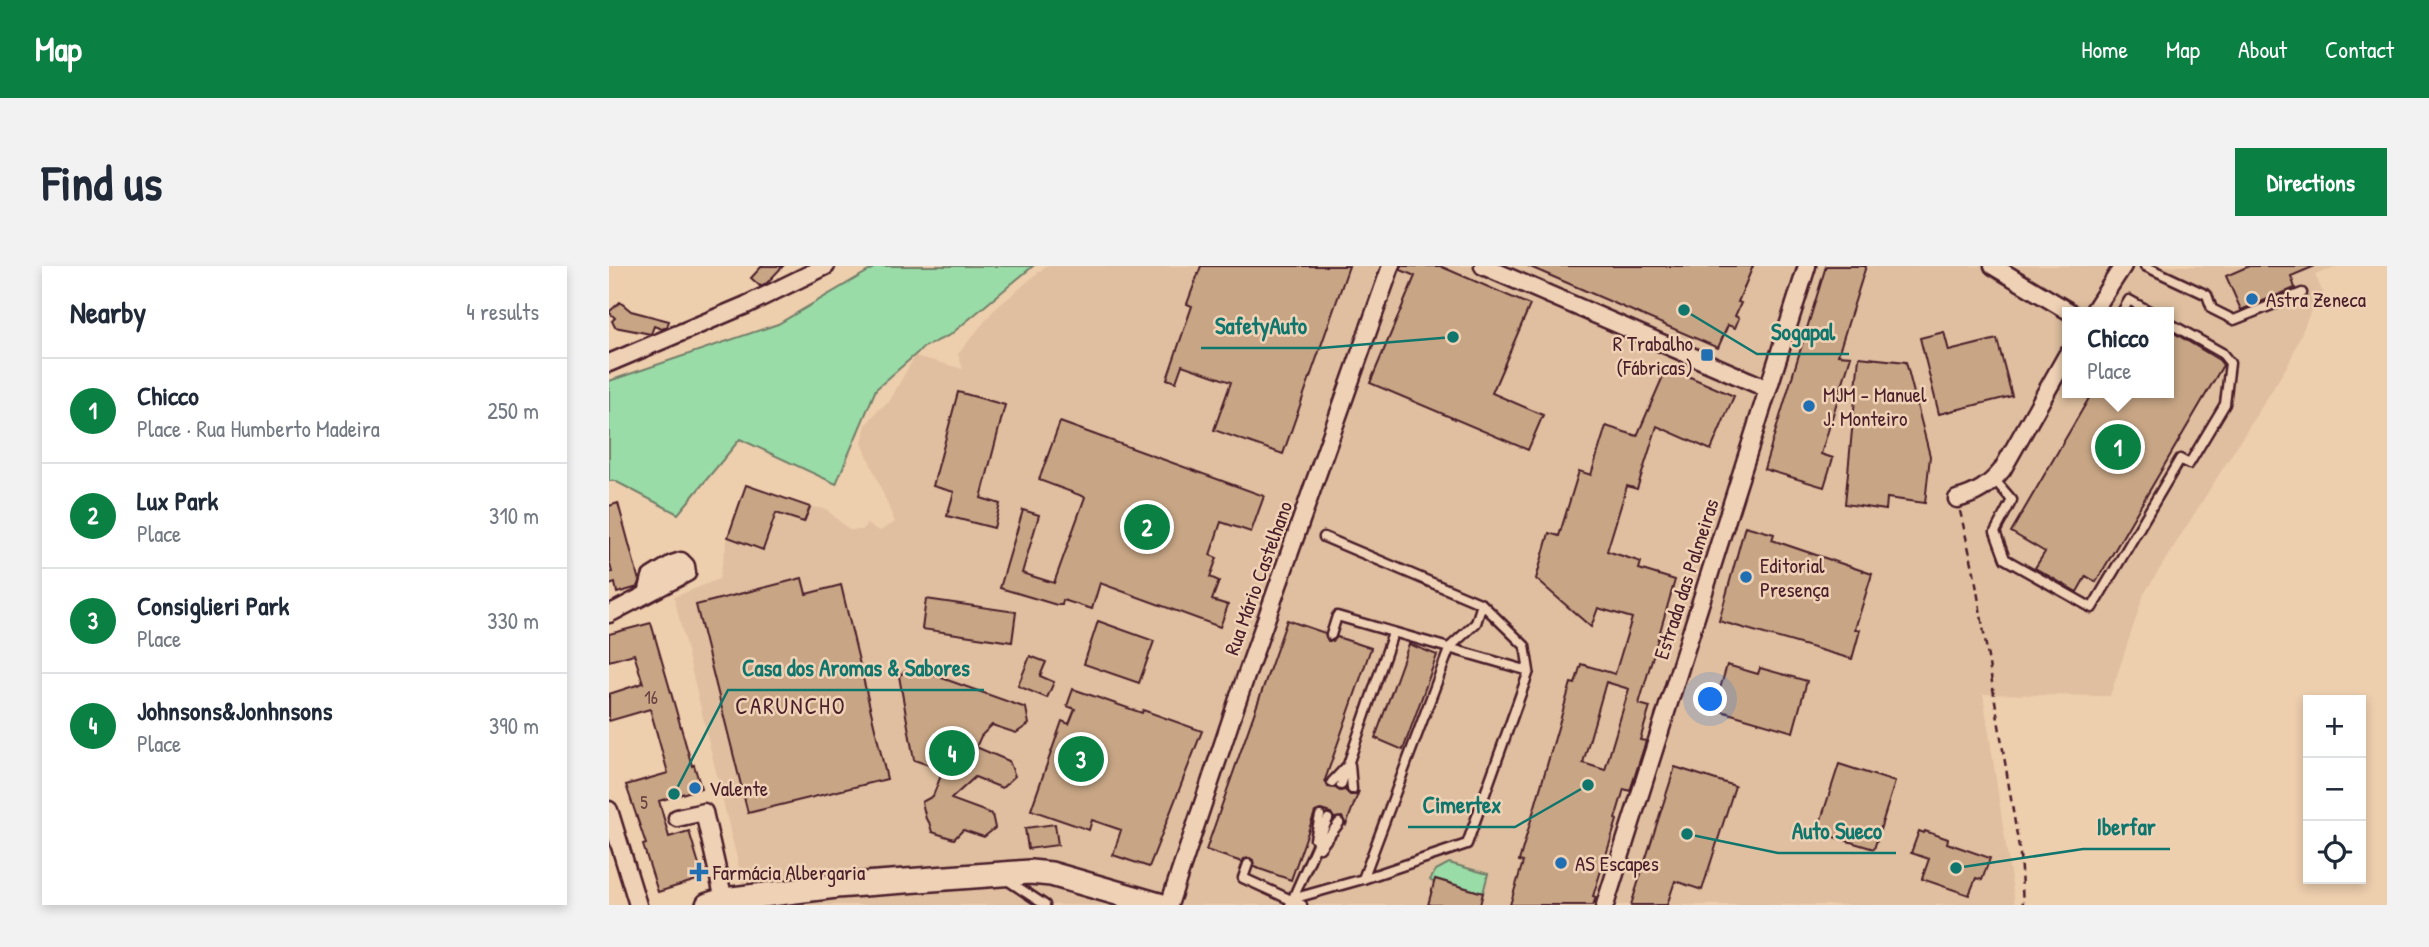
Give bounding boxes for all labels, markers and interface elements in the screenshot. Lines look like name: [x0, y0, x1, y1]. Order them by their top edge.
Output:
text: Map: [35, 27, 82, 71]
text: Home: [2081, 33, 2128, 65]
text: Map: [2166, 33, 2200, 65]
text: About: [2238, 33, 2287, 65]
text: Contact: [2325, 33, 2394, 65]
button: Directions: [2235, 148, 2387, 216]
text: Find us: [42, 149, 162, 215]
place label: Astra Zeneca: [2266, 285, 2366, 314]
marker: Astra Zeneca: [2244, 291, 2260, 307]
text: Nearby: [70, 292, 146, 332]
text: 4 results: [466, 296, 539, 327]
callout: SafetyAuto: [1201, 304, 1321, 348]
popup: [2062, 307, 2174, 398]
text: SafetyAuto: [1215, 310, 1308, 342]
callout: Sogapal: [1757, 310, 1849, 354]
text: Sogapal: [1771, 316, 1836, 348]
text: Chicco: [2087, 320, 2149, 355]
place label: R Trabalho (Fábricas): [1613, 329, 1693, 382]
marker: R Trabalho (Fábricas): [1699, 347, 1715, 363]
text: Place: [2087, 355, 2131, 386]
text: Chicco: [137, 378, 199, 413]
place label: MJM - Manuel J. Monteiro: [1823, 380, 1927, 433]
text: 1: [89, 395, 97, 426]
text: 250 m: [487, 395, 539, 426]
marker: MJM - Manuel J. Monteiro: [1801, 398, 1817, 414]
text: Place · Rua Humberto Madeira: [137, 413, 380, 444]
pin: 1: [2095, 421, 2141, 473]
text: Lux Park: [137, 483, 218, 518]
street label: Estrada das Palmeiras: [1646, 495, 1726, 663]
street label: Rua Mário Castelhano: [1217, 497, 1299, 659]
text: 2: [88, 500, 98, 531]
text: 310 m: [489, 500, 539, 531]
pin: 2: [1124, 501, 1170, 553]
text: Place: [137, 518, 181, 549]
place label: Editorial Presença: [1760, 551, 1829, 604]
marker: Editorial Presença: [1738, 569, 1754, 585]
text: Consiglieri Park: [137, 588, 289, 623]
text: 3: [88, 605, 98, 636]
text: 330 m: [487, 605, 539, 636]
text: Place: [137, 623, 181, 654]
callout: Casa dos Aromas & Sabores: [728, 646, 984, 690]
text: Casa dos Aromas & Sabores: [742, 652, 970, 683]
your location: [1693, 682, 1727, 716]
house number: 16: [644, 685, 658, 710]
district label: CARUNCHO: [735, 690, 847, 721]
text: Johnsons&Jonhnsons: [137, 693, 333, 728]
map controls: [2303, 695, 2366, 884]
button: +: [2303, 695, 2366, 758]
text: 4: [89, 710, 97, 741]
text: 390 m: [489, 710, 539, 741]
pin: 4: [929, 727, 975, 779]
text: Place: [137, 728, 181, 759]
pin: 3: [1058, 733, 1104, 785]
button: −: [2303, 758, 2366, 821]
place label: Valente: [709, 774, 768, 803]
marker: Valente: [687, 780, 703, 796]
callout: Cimertex: [1408, 783, 1515, 827]
text: Cimertex: [1423, 789, 1501, 820]
house number: 5: [640, 790, 648, 815]
callout: Iberfar: [2083, 805, 2170, 849]
callout: Auto Sueco: [1778, 809, 1896, 853]
text: Iberfar: [2096, 811, 2156, 842]
text: Auto Sueco: [1792, 815, 1883, 846]
button: locate: [2303, 821, 2366, 884]
place label: AS Escapes: [1575, 849, 1659, 878]
marker: AS Escapes: [1553, 855, 1569, 871]
place label: Farmácia Albergaria: [712, 858, 865, 887]
marker: Farmácia Albergaria: [691, 864, 707, 880]

